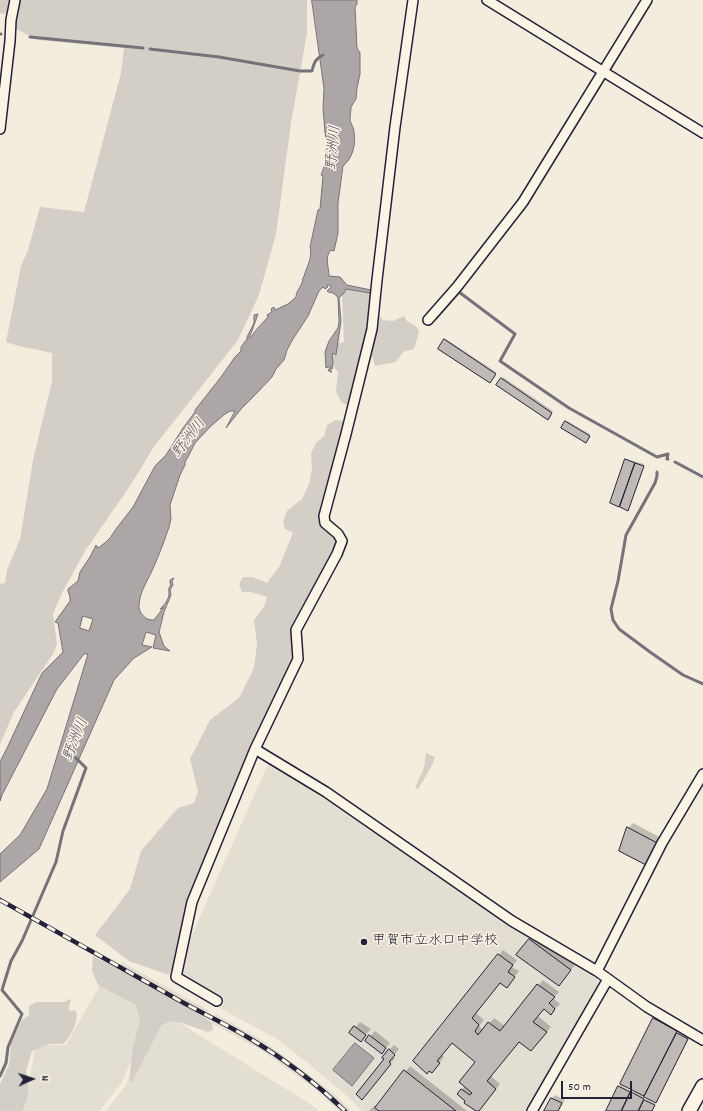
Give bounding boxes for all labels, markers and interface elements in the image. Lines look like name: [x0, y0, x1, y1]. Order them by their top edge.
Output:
water label: 野洲川: [324, 125, 346, 171]
water label: 野洲川: [169, 416, 211, 462]
water label: 野洲川: [60, 716, 94, 764]
place label: 甲賀市立水口中学校: [372, 934, 498, 950]
marker: 甲賀市立水口中学校: [359, 937, 369, 947]
north arrow: [12, 1059, 52, 1099]
scale bar: [563, 1073, 634, 1099]
text: N: [36, 1075, 52, 1082]
text: 50 m: [568, 1079, 591, 1096]

